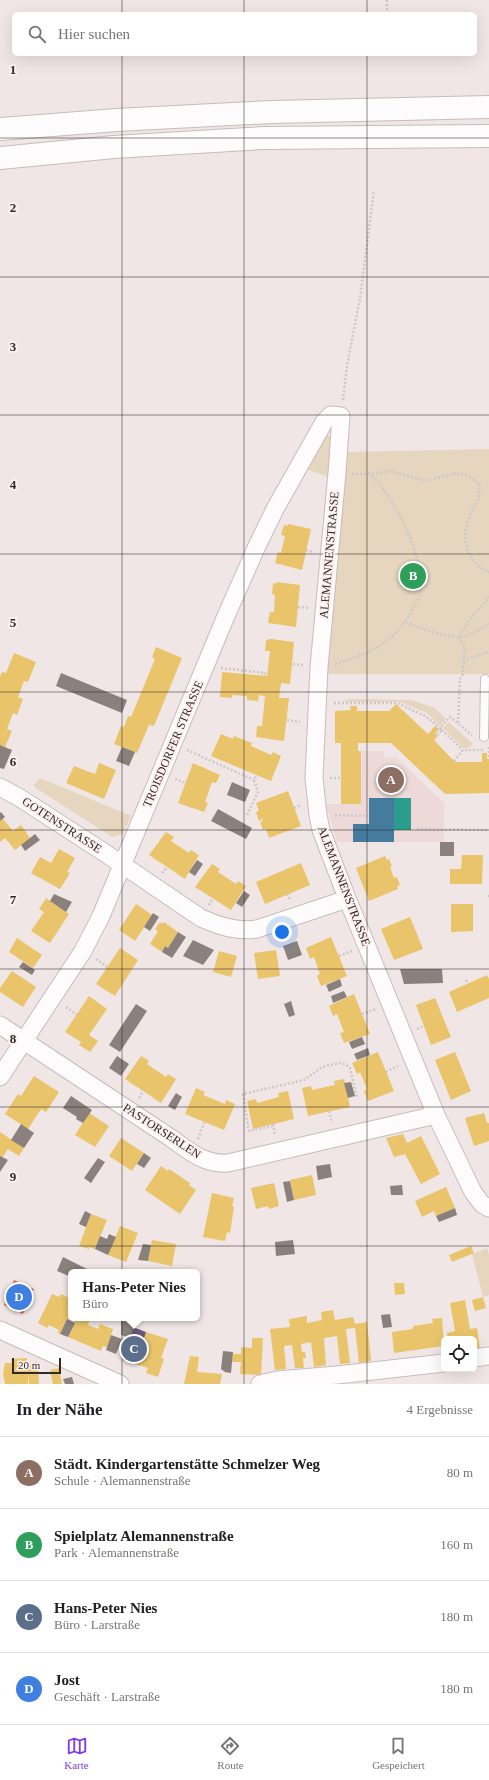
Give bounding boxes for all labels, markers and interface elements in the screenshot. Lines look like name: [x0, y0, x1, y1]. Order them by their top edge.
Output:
search box: [12, 12, 477, 56]
icon: search: [26, 23, 48, 45]
text: Hier suchen: [58, 26, 130, 42]
text: 1: [10, 62, 16, 77]
text: 2: [10, 200, 16, 215]
text: 3: [10, 339, 17, 354]
text: 4: [10, 477, 17, 492]
street label: ALEMANNENSTRASSE: [316, 491, 342, 619]
pin: B: [400, 561, 426, 591]
text: 5: [10, 615, 17, 630]
street label: TROISDORFER STRASSE: [140, 678, 206, 810]
text: 6: [10, 754, 17, 769]
pin: A: [378, 765, 404, 795]
street label: GOTENSTRASSE: [20, 794, 104, 856]
street label: ALEMANNENSTRASSE: [315, 824, 373, 948]
text: 7: [10, 892, 17, 907]
your location: [272, 922, 292, 942]
text: 8: [10, 1031, 17, 1046]
street label: PASTORSERLEN: [120, 1101, 204, 1162]
text: 9: [10, 1169, 17, 1184]
popup: [68, 1269, 200, 1321]
text: Hans-Peter Nies: [82, 1279, 186, 1295]
pin: D: [6, 1282, 32, 1312]
text: Büro: [82, 1296, 108, 1311]
pin: C: [121, 1334, 147, 1364]
map controls: [441, 1336, 477, 1372]
button: locate: [441, 1336, 477, 1372]
scale bar: [12, 1356, 61, 1375]
text: 20 m: [18, 1359, 40, 1371]
text: In der Nähe: [16, 1400, 103, 1419]
text: 4 Ergebnisse: [406, 1402, 473, 1417]
text: Städt. Kindergartenstätte Schmelzer Weg: [54, 1456, 320, 1472]
text: A: [24, 1465, 34, 1480]
text: 80 m: [447, 1465, 473, 1480]
text: Schule · Alemannenstraße: [54, 1473, 190, 1488]
text: Spielplatz Alemannenstraße: [54, 1528, 234, 1544]
text: B: [25, 1537, 33, 1552]
text: 160 m: [440, 1537, 473, 1552]
text: Park · Alemannenstraße: [54, 1545, 179, 1560]
text: Hans-Peter Nies: [54, 1600, 157, 1616]
text: C: [24, 1609, 34, 1624]
text: 180 m: [440, 1609, 473, 1624]
text: Büro · Larstraße: [54, 1617, 140, 1632]
text: Jost: [54, 1672, 80, 1688]
text: D: [24, 1681, 34, 1696]
text: 180 m: [440, 1681, 473, 1696]
text: Geschäft · Larstraße: [54, 1689, 160, 1704]
tab: Karte: [64, 1735, 89, 1771]
tab: Route: [217, 1735, 244, 1771]
tab: Gespeichert: [372, 1735, 425, 1771]

